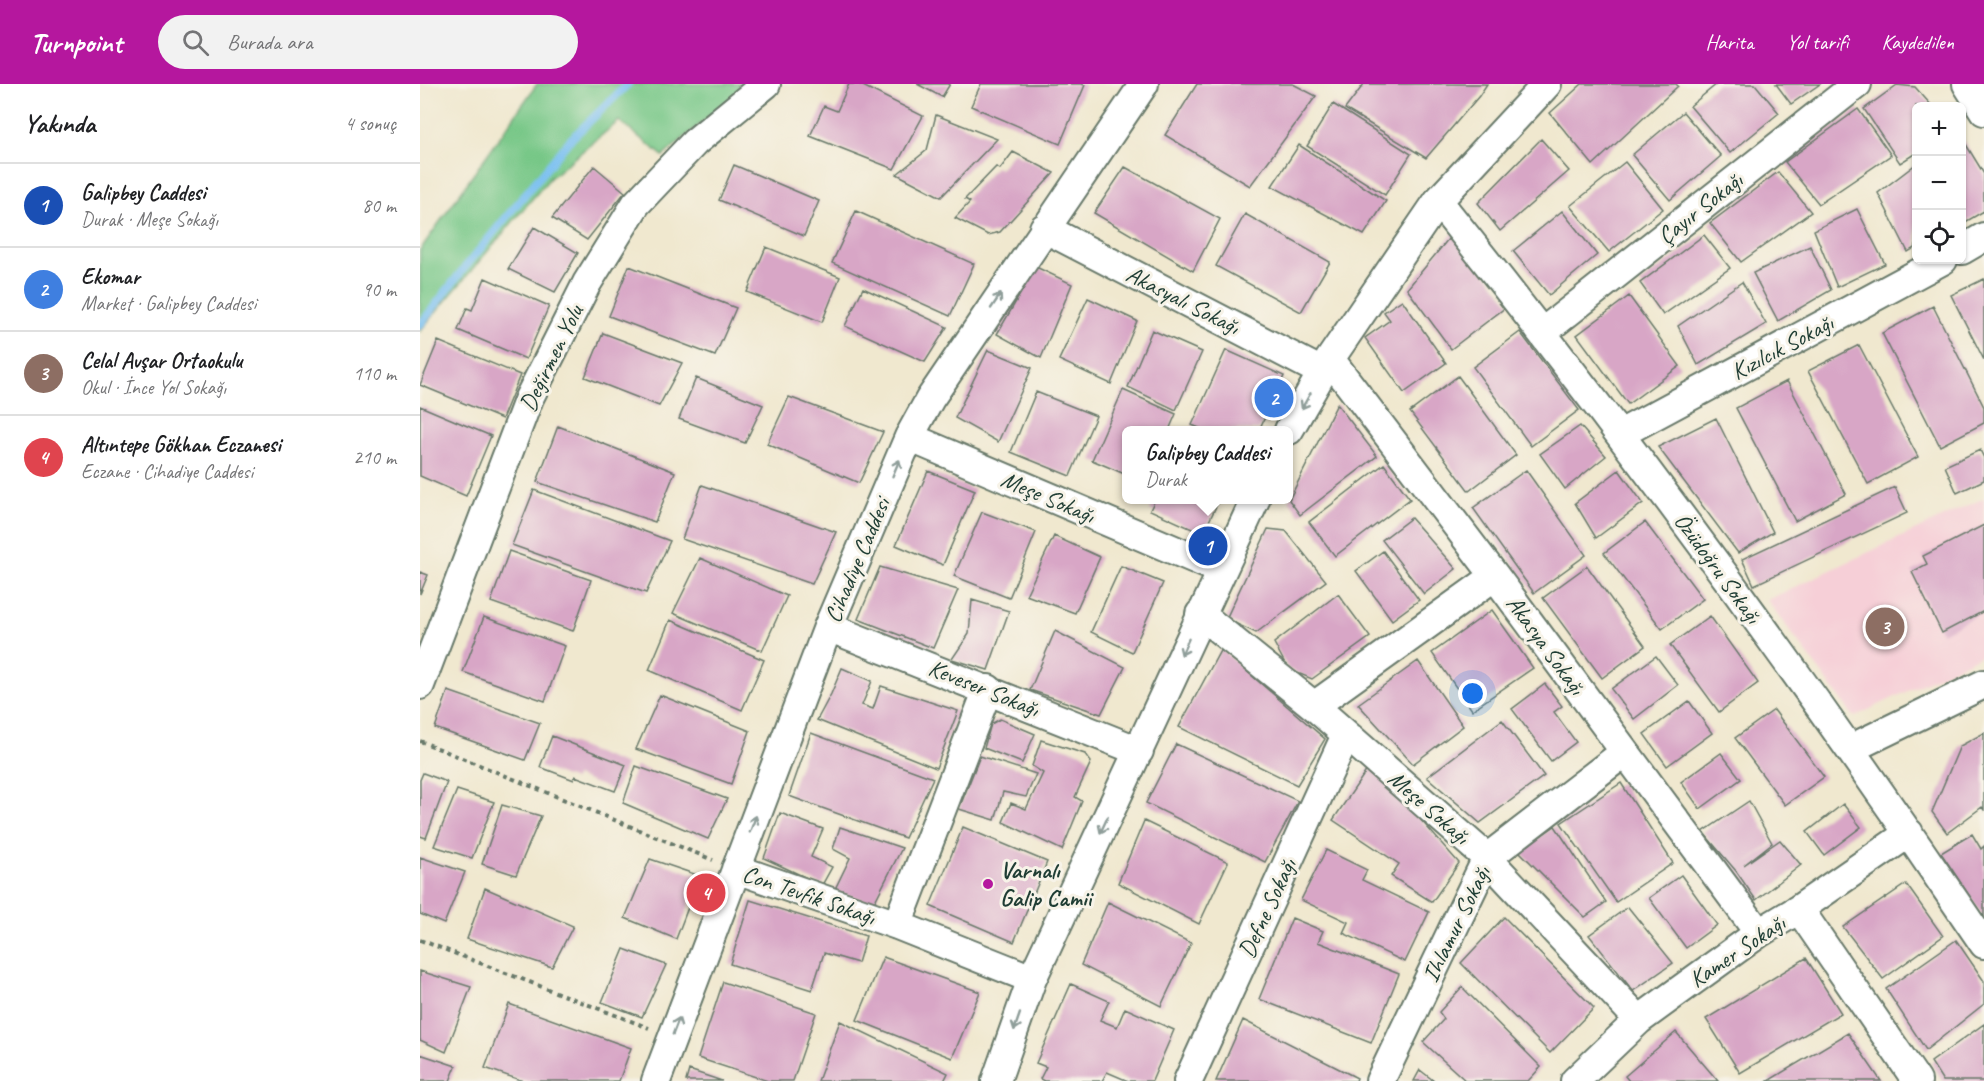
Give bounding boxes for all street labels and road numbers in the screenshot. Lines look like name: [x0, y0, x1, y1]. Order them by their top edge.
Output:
street label: Çayır Sokağı: [1651, 164, 1750, 251]
street label: Akasyalı Sokağı: [1121, 259, 1246, 342]
street label: Değirmen Yolu: [512, 298, 591, 416]
street label: Kızılcık Sokağı: [1726, 307, 1840, 386]
street label: Meşe Sokağı: [997, 464, 1101, 531]
street label: Cihadiye Caddesi: [817, 491, 898, 627]
street label: Özüdoğru Sokağı: [1668, 507, 1769, 631]
street label: Akasya Sokağı: [1500, 589, 1593, 702]
street label: Keveser Sokağı: [924, 652, 1045, 724]
street label: Meşe Sokağı: [1382, 763, 1477, 852]
street label: Defne Sokağı: [1231, 852, 1304, 962]
street label: Con Tevfik Sokağı: [739, 858, 881, 932]
street label: Ihlamur Sokağı: [1415, 860, 1498, 987]
street label: Kamer Sokağı: [1683, 907, 1792, 994]

